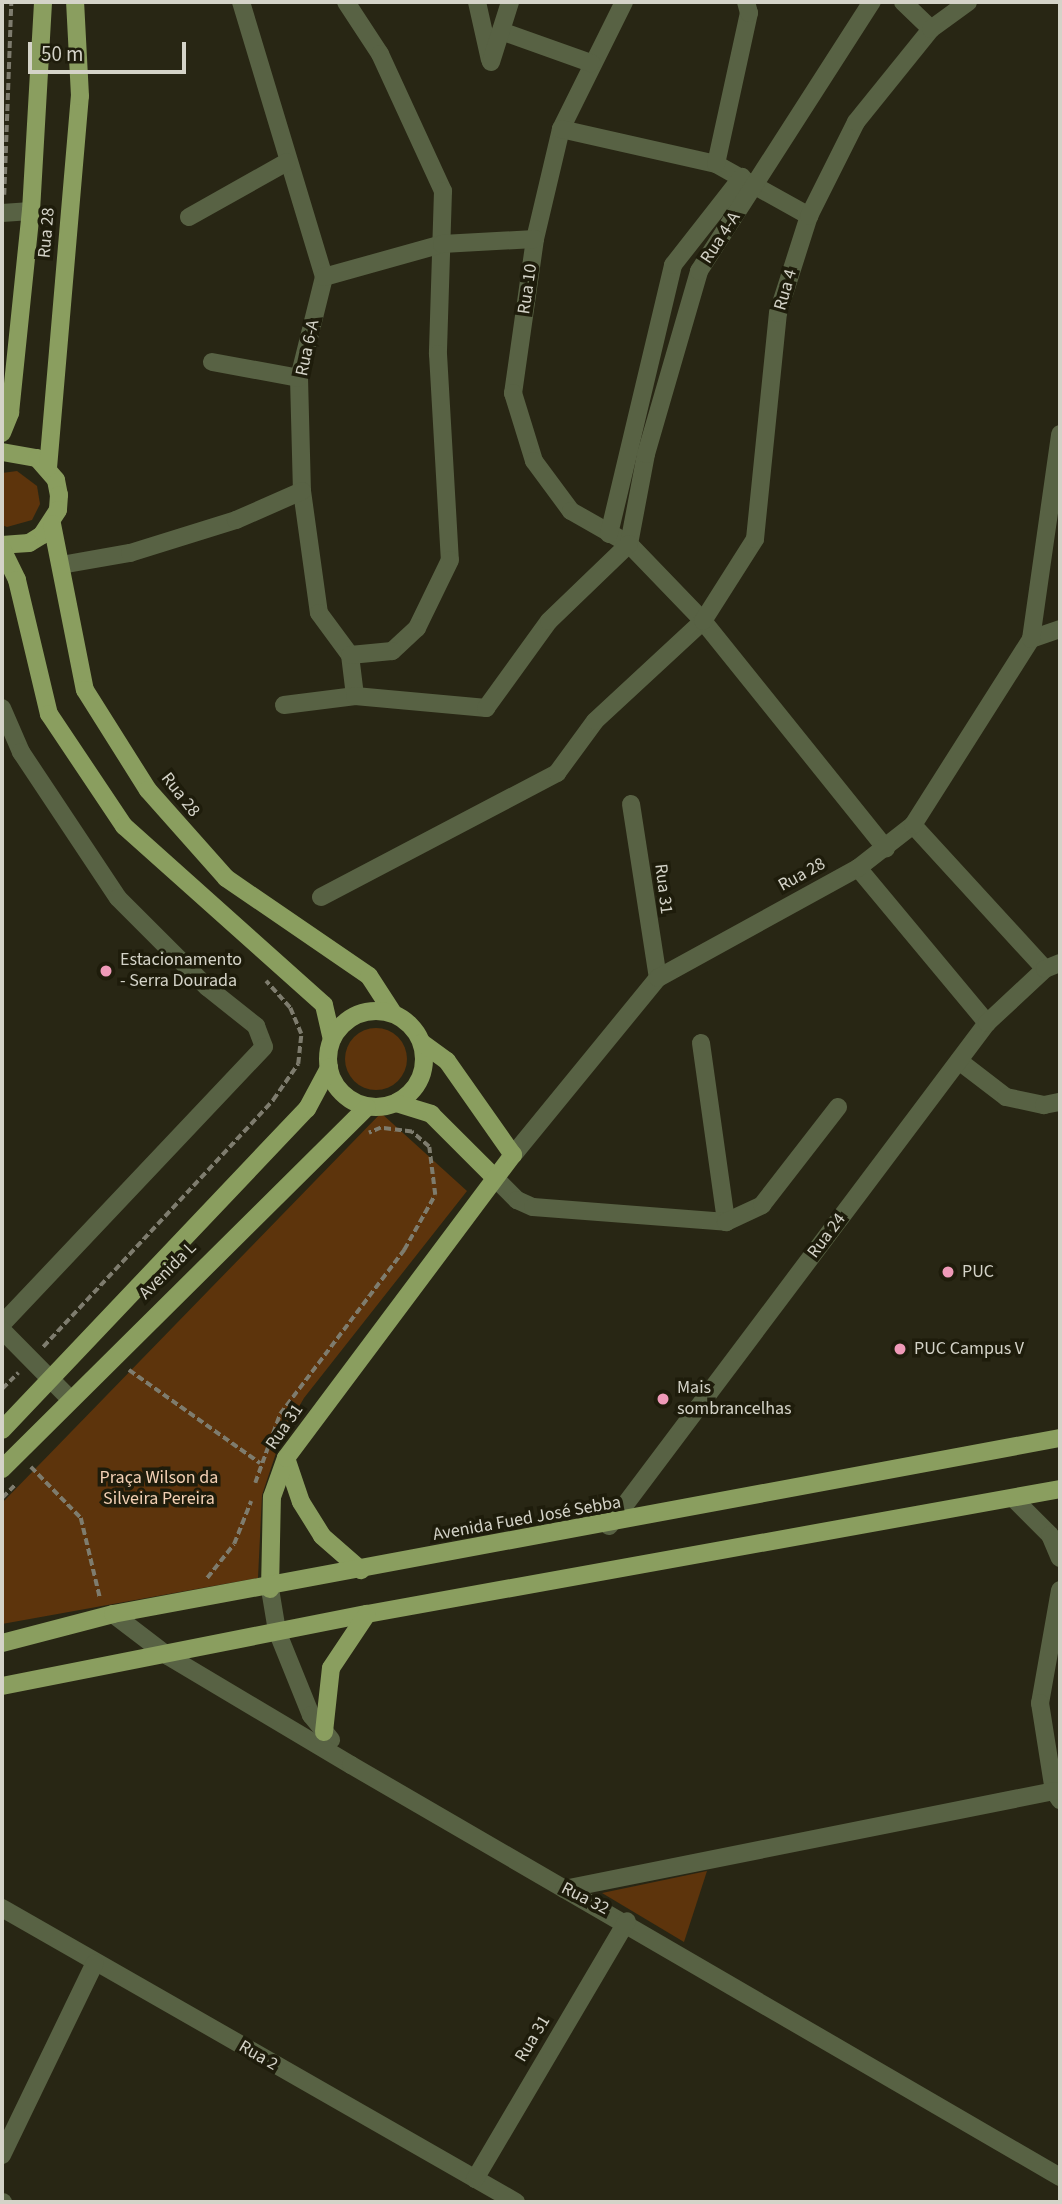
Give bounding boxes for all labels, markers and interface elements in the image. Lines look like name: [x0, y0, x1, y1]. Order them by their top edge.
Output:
scale bar: [32, 28, 189, 72]
text: 50 m: [41, 39, 83, 69]
street label: Rua 28: [34, 207, 60, 259]
street label: Rua 4-A: [696, 208, 746, 268]
street label: Rua 10: [514, 262, 542, 316]
street label: Rua 4: [770, 267, 802, 313]
street label: Rua 6-A: [292, 318, 324, 378]
street label: Rua 28: [156, 768, 204, 822]
street label: Rua 28: [775, 853, 829, 897]
street label: Rua 31: [649, 863, 677, 915]
place label: Estacionamento - Serra Dourada: [120, 950, 242, 992]
marker: Estacionamento - Serra Dourada: [98, 963, 114, 979]
street label: Rua 24: [803, 1209, 851, 1263]
street label: Avenida L: [135, 1238, 201, 1304]
place label: PUC: [962, 1261, 994, 1283]
marker: PUC: [940, 1264, 956, 1280]
place label: PUC Campus V: [914, 1338, 1024, 1360]
marker: PUC Campus V: [892, 1341, 908, 1357]
place label: Mais sombrancelhas: [677, 1378, 792, 1420]
marker: Mais sombrancelhas: [655, 1391, 671, 1407]
street label: Rua 31: [262, 1400, 308, 1454]
park label: Praça Wilson da Silveira Pereira: [100, 1468, 218, 1510]
street label: Avenida Fued José Sebba: [431, 1492, 623, 1546]
street label: Rua 32: [558, 1878, 612, 1920]
street label: Rua 31: [511, 2012, 555, 2066]
street label: Rua 2: [235, 2036, 281, 2076]

